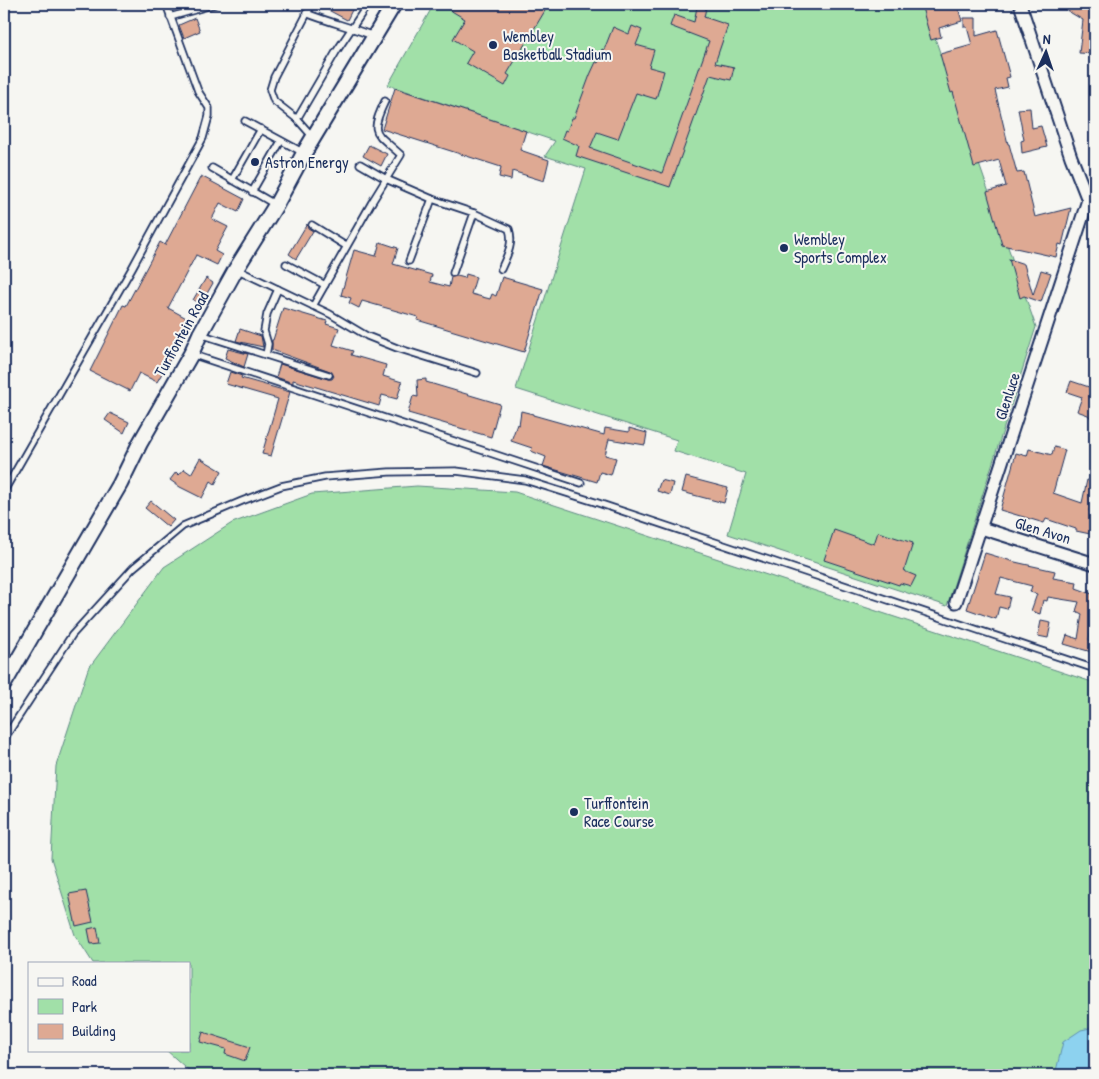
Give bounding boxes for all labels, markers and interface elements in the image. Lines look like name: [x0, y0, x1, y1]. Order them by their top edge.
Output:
place label: Wembley Basketball Stadium: [503, 25, 612, 65]
north arrow: [1022, 28, 1072, 78]
text: N: [1042, 29, 1051, 48]
marker: Wembley Basketball Stadium: [487, 39, 499, 51]
place label: Astron Energy: [265, 151, 349, 173]
marker: Astron Energy: [249, 156, 261, 168]
place label: Wembley Sports Complex: [794, 228, 887, 268]
marker: Wembley Sports Complex: [778, 242, 790, 254]
street label: Turffontein Road: [148, 287, 214, 381]
street label: Glenluce: [989, 369, 1025, 423]
street label: Glen Avon: [1012, 511, 1074, 549]
place label: Turffontein Race Course: [584, 792, 655, 832]
marker: Turffontein Race Course: [568, 806, 580, 818]
legend: [28, 962, 190, 1052]
text: Road: [72, 970, 97, 991]
text: Park: [72, 996, 97, 1017]
text: Building: [72, 1020, 116, 1041]

